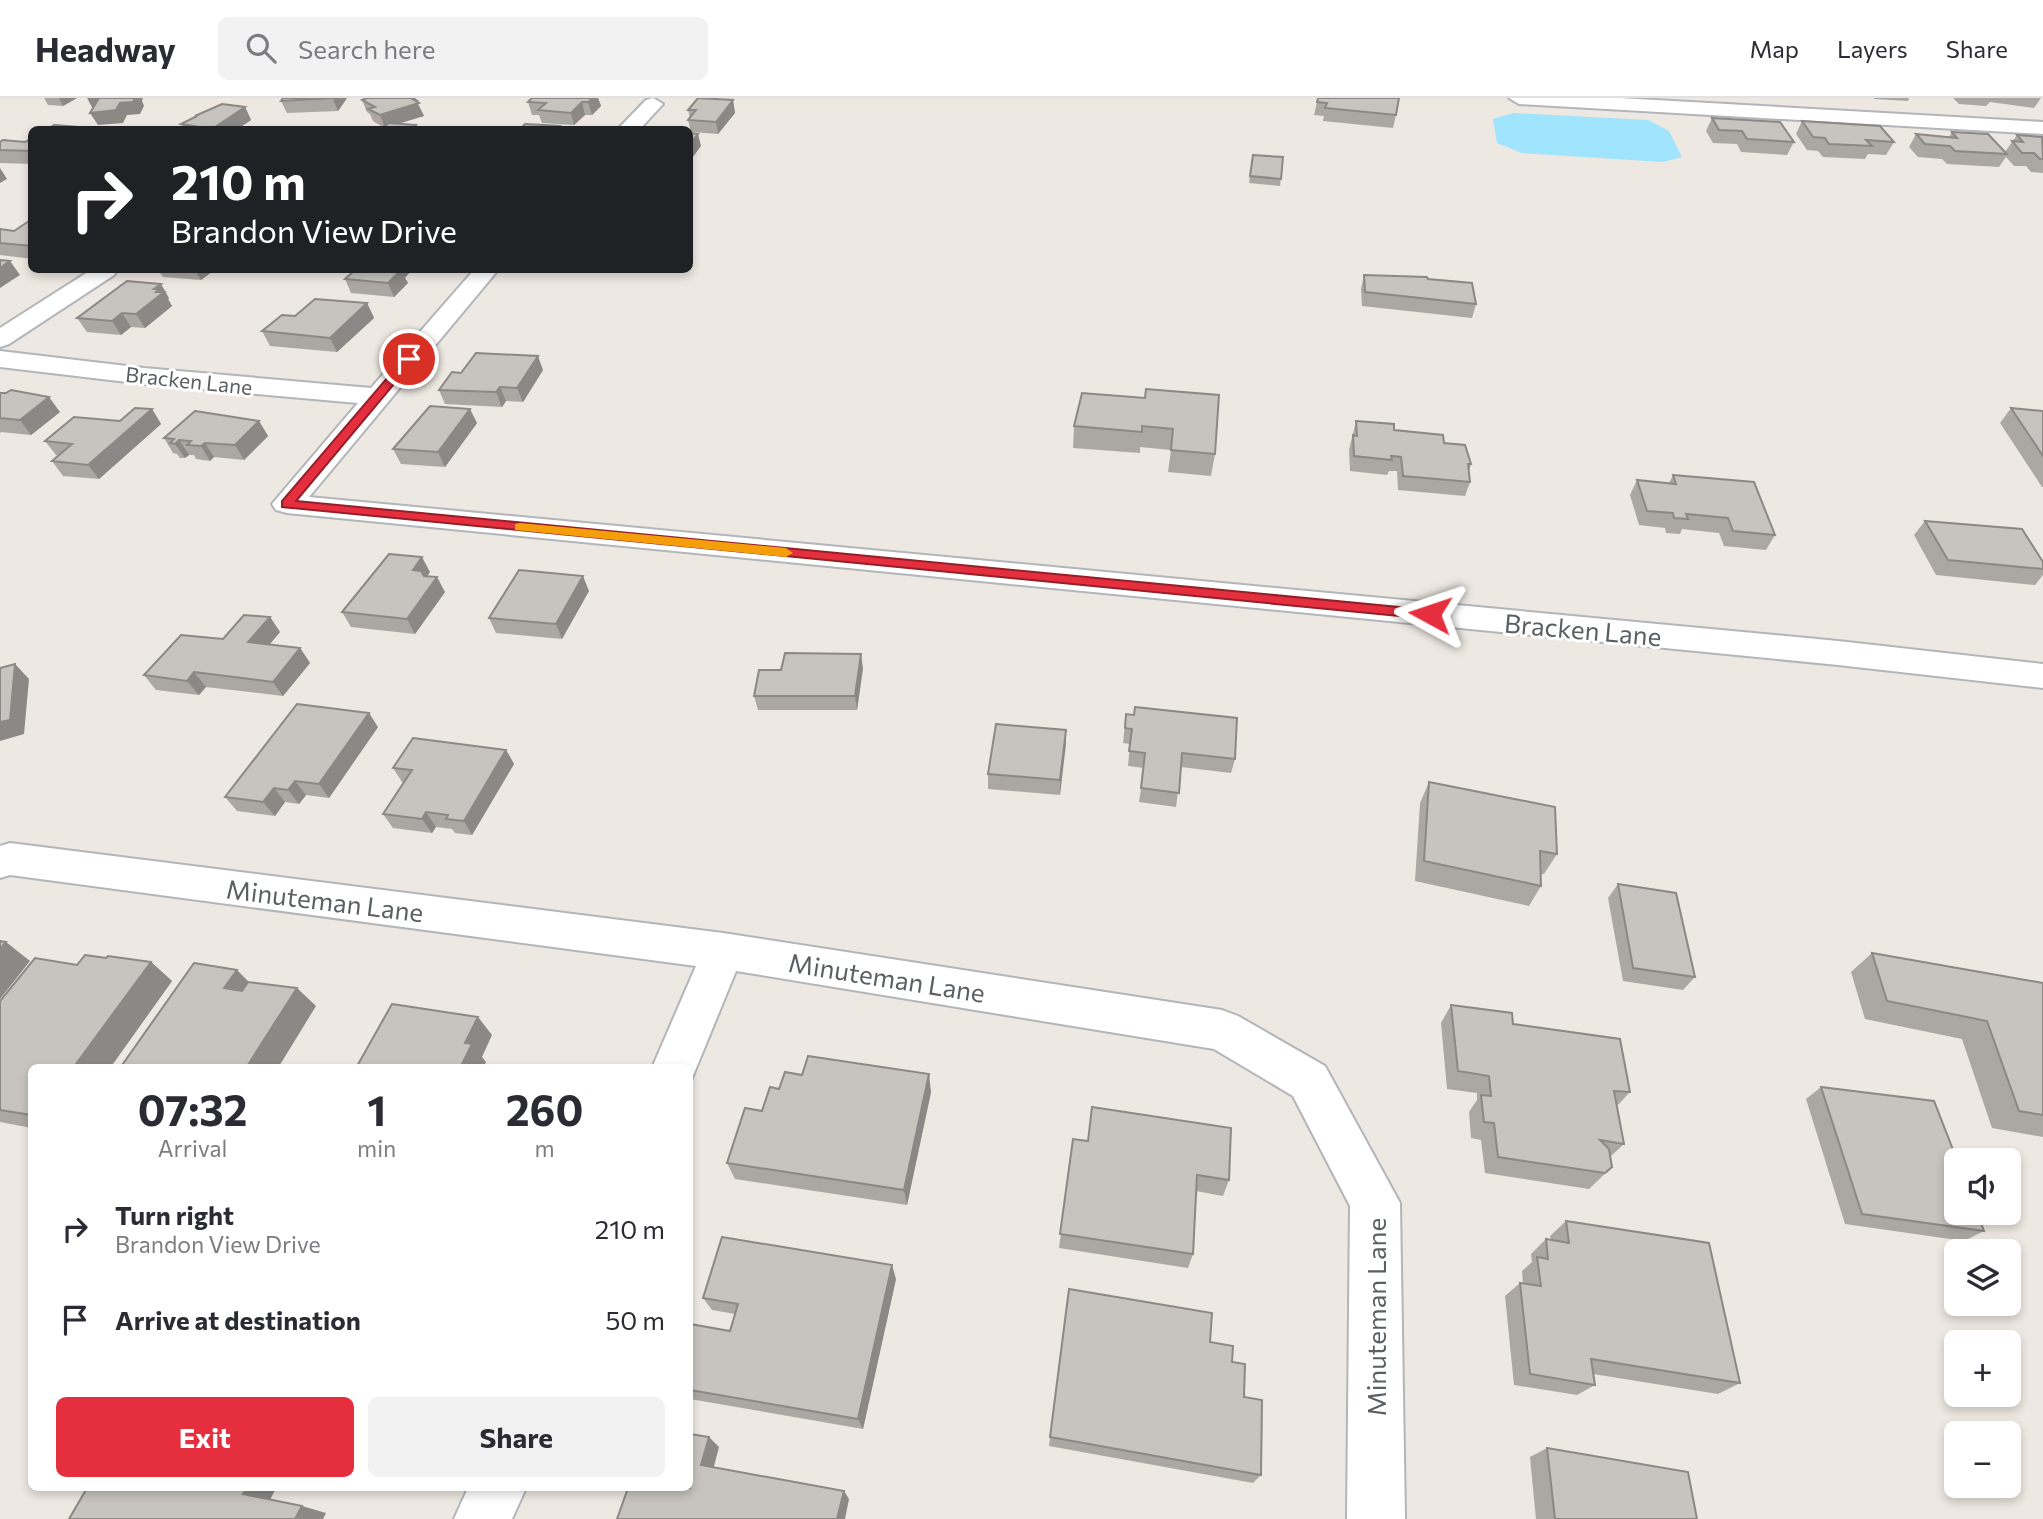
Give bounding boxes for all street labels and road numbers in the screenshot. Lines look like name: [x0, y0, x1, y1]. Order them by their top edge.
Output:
street label: Bracken Lane: [124, 361, 254, 399]
street label: Bracken Lane: [1503, 607, 1663, 651]
street label: Minuteman Lane: [225, 873, 425, 927]
street label: Minuteman Lane: [787, 946, 987, 1008]
street label: Minuteman Lane: [1360, 1218, 1391, 1416]

